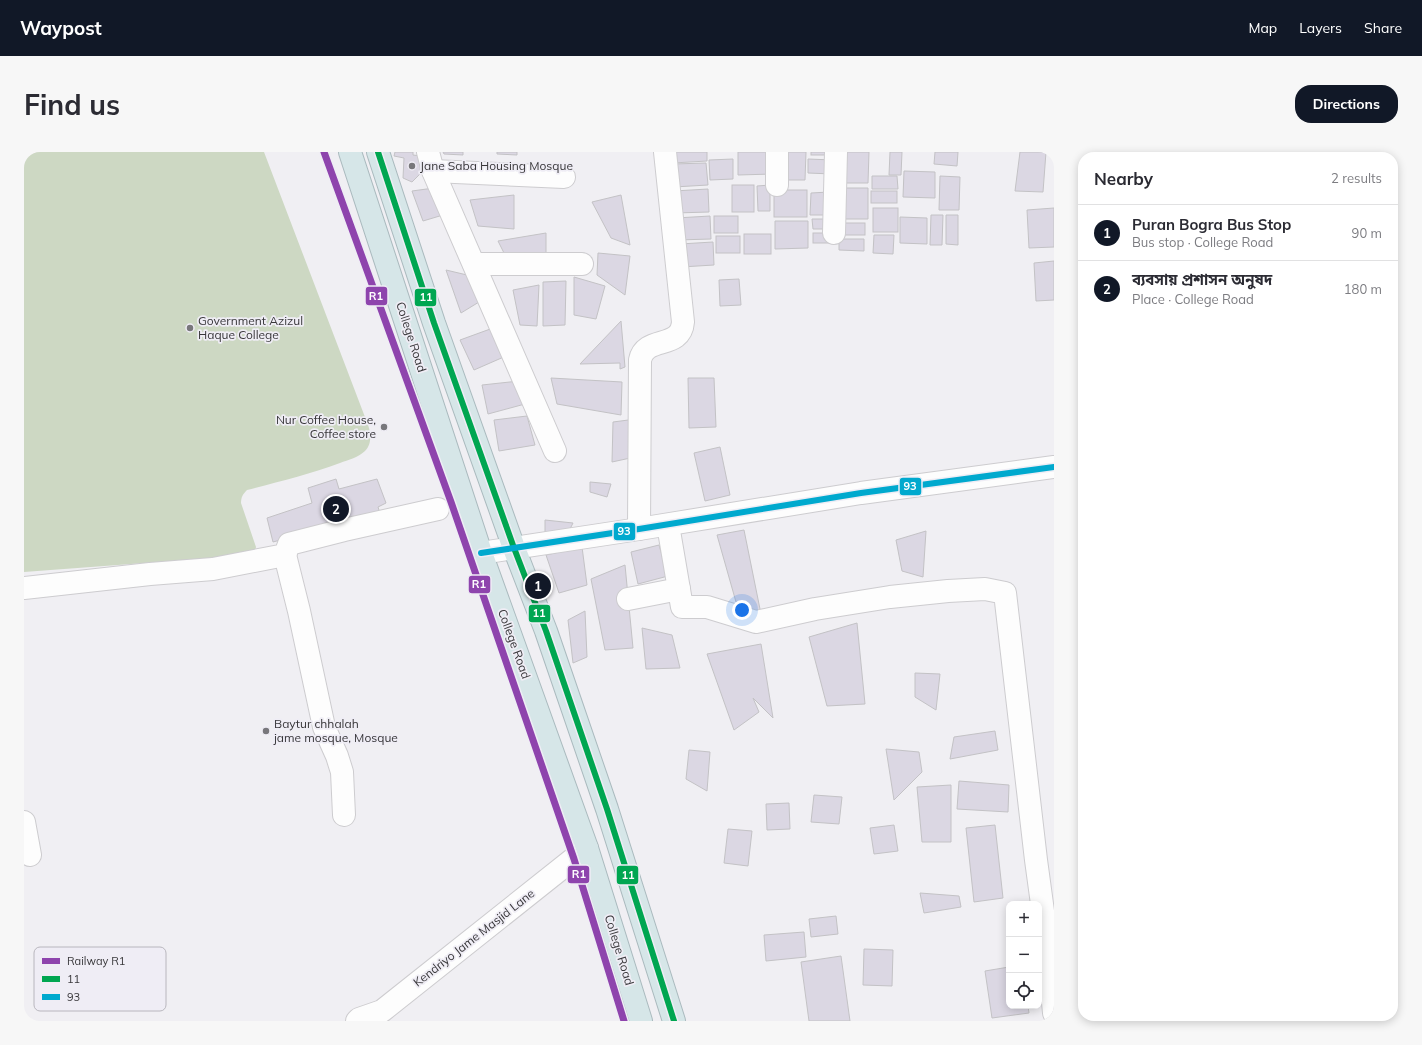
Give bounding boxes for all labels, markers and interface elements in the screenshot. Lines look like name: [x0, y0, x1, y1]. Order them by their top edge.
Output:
text: Waypost: [20, 16, 102, 40]
text: Map: [1248, 19, 1277, 37]
text: Layers: [1299, 19, 1342, 37]
text: Share: [1364, 19, 1402, 37]
button: Directions: [1295, 85, 1398, 123]
text: Find us: [24, 87, 120, 122]
place label: Jane Saba Housing Mosque: [420, 158, 573, 173]
marker: Jane Saba Housing Mosque: [407, 161, 417, 171]
text: Nearby: [1094, 168, 1153, 189]
text: 2 results: [1331, 170, 1382, 186]
text: Puran Bogra Bus Stop: [1132, 215, 1291, 234]
text: 1: [1103, 225, 1111, 241]
text: 90 m: [1352, 225, 1382, 241]
text: Bus stop · College Road: [1132, 234, 1273, 250]
text: ব্যবসায় প্রশাসন অনুষদ: [1132, 270, 1272, 289]
text: 2: [1103, 281, 1111, 297]
text: 180 m: [1344, 281, 1382, 297]
line badge: R1: [365, 286, 388, 306]
line badge: 11: [414, 288, 437, 307]
text: R1: [369, 289, 384, 303]
text: 11: [419, 290, 433, 304]
text: Place · College Road: [1132, 291, 1254, 307]
street label: College Road: [393, 300, 430, 374]
place label: Government Azizul Haque College: [198, 313, 303, 342]
marker: Government Azizul Haque College: [185, 323, 195, 333]
place label: Nur Coffee House, Coffee store: [276, 412, 376, 441]
marker: Nur Coffee House, Coffee store: [379, 422, 389, 432]
line badge: 93: [899, 477, 922, 496]
text: 93: [903, 479, 917, 493]
pin: 2: [323, 494, 349, 524]
line badge: 93: [613, 522, 636, 541]
text: 93: [617, 524, 631, 538]
pin: 1: [525, 571, 551, 601]
line badge: R1: [468, 575, 491, 594]
text: R1: [472, 577, 487, 591]
your location: [732, 600, 752, 620]
line badge: 11: [528, 604, 551, 623]
text: 11: [532, 606, 546, 620]
street label: College Road: [495, 607, 534, 681]
place label: Baytur chhalah jame mosque, Mosque: [273, 716, 398, 745]
marker: Baytur chhalah jame mosque, Mosque: [261, 726, 271, 736]
line badge: R1: [567, 865, 590, 884]
line badge: 11: [616, 865, 639, 885]
text: R1: [572, 867, 587, 881]
text: 11: [621, 868, 635, 882]
street label: Kendriyo Jame Masjid Lane: [410, 886, 537, 990]
map controls: [1006, 901, 1042, 1009]
button: +: [1006, 901, 1042, 937]
street label: College Road: [602, 913, 637, 987]
button: −: [1006, 937, 1042, 973]
legend: [34, 947, 166, 1011]
text: Railway R1: [67, 954, 125, 968]
text: 11: [67, 972, 80, 986]
button: locate: [1006, 973, 1042, 1009]
text: 93: [67, 990, 80, 1004]

